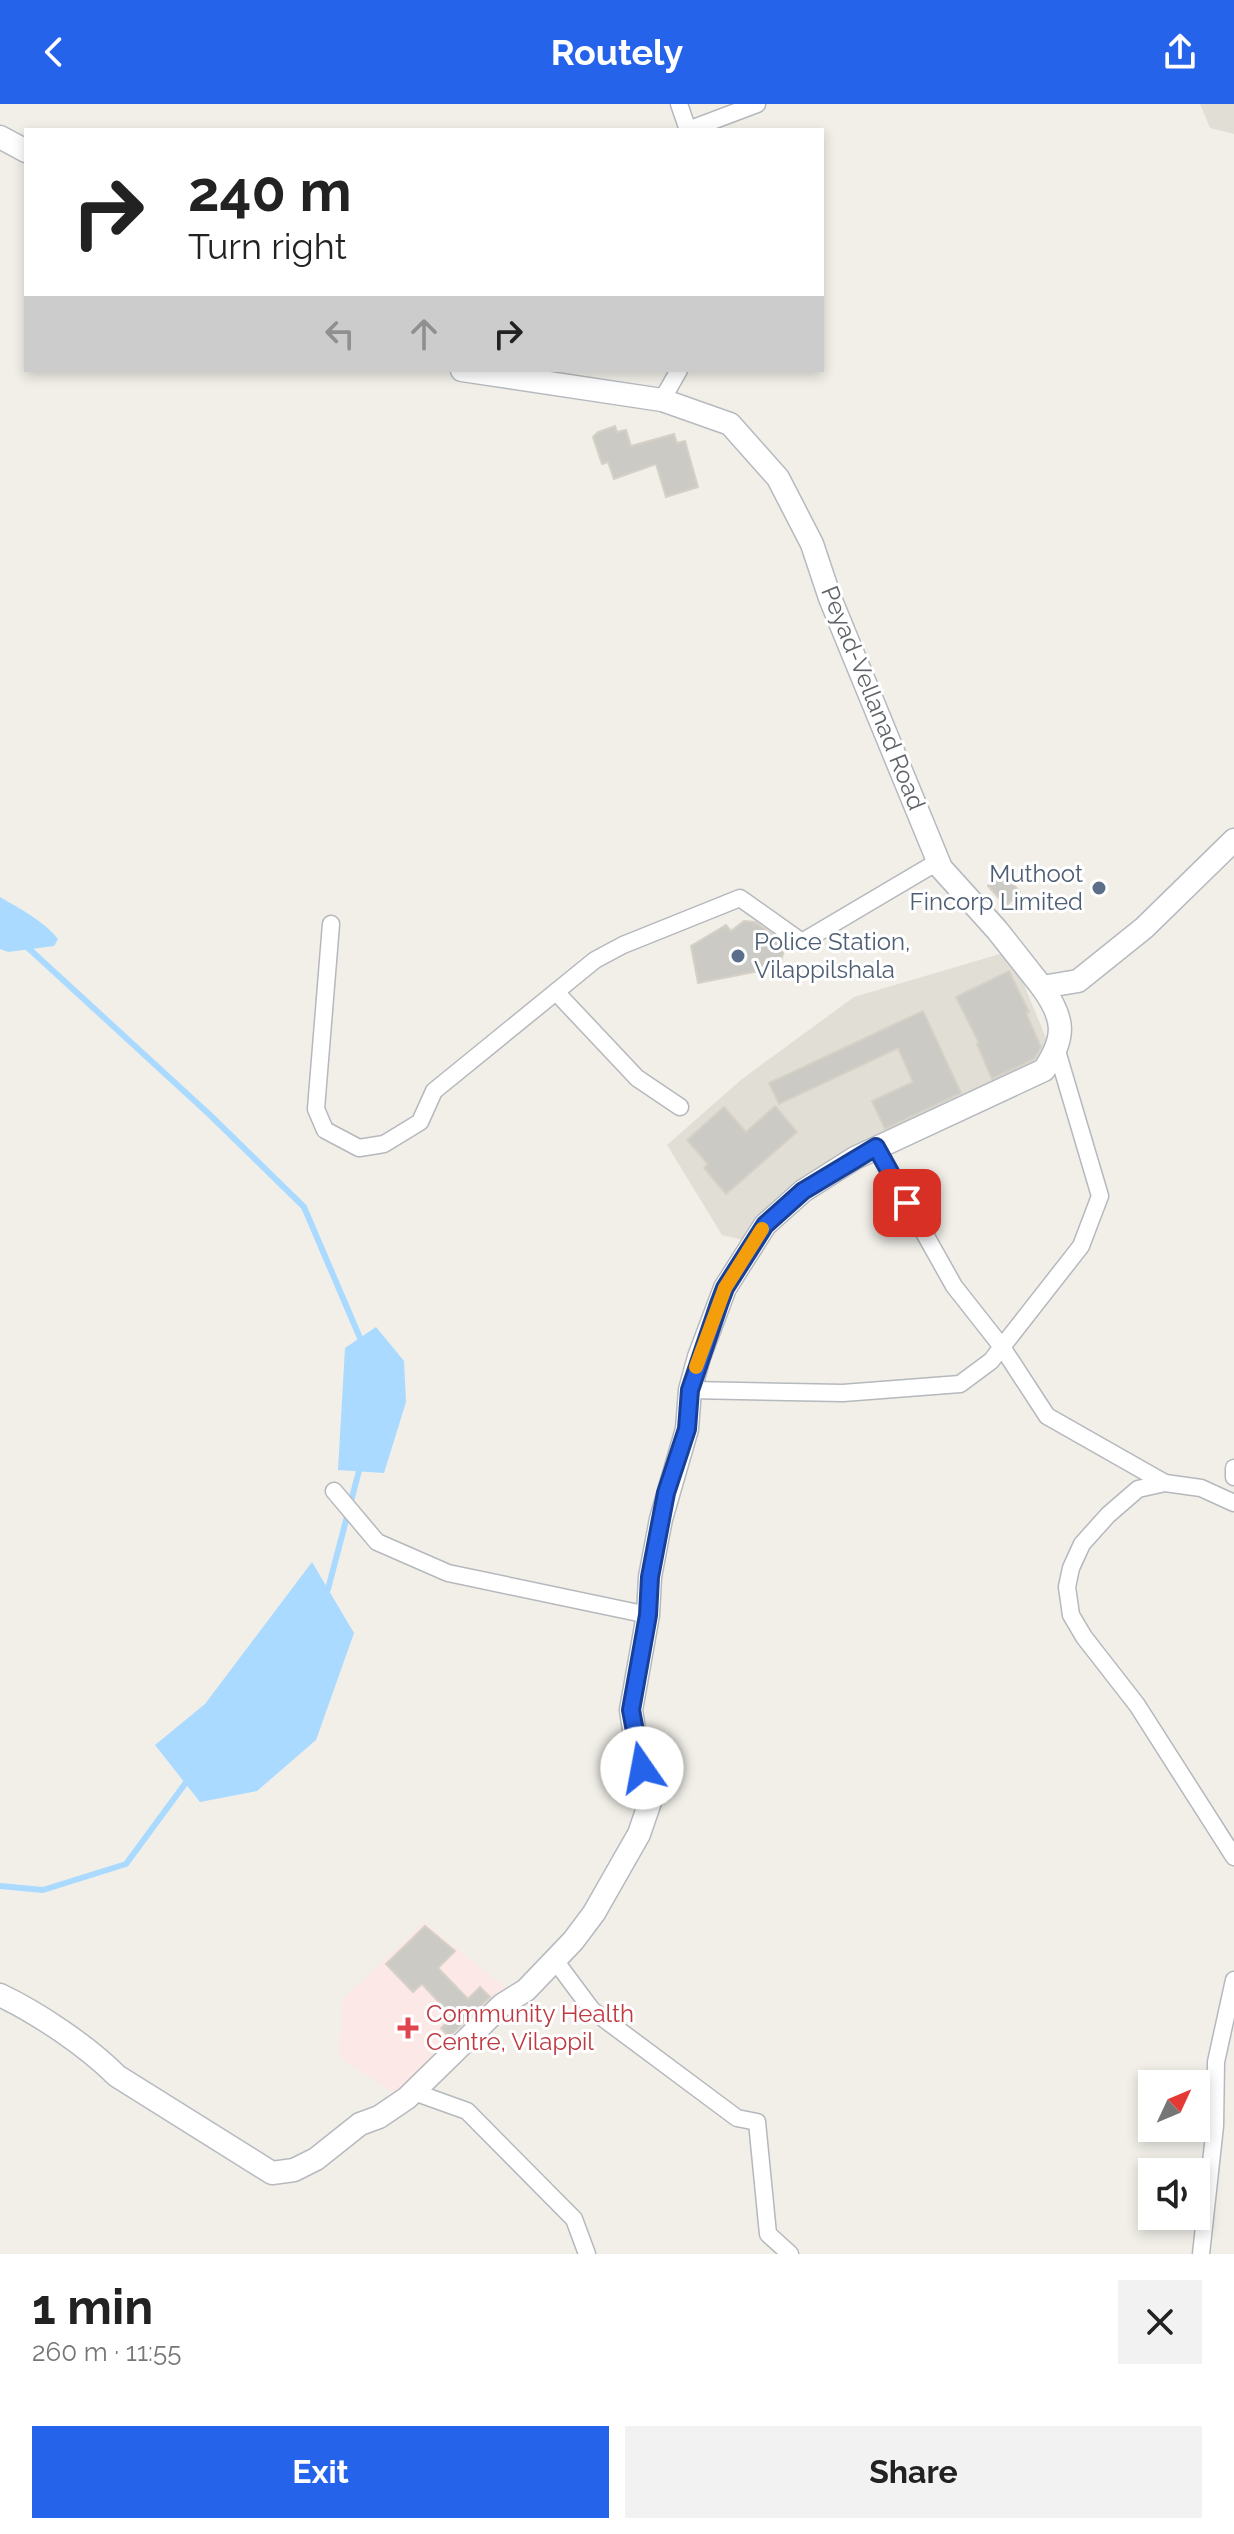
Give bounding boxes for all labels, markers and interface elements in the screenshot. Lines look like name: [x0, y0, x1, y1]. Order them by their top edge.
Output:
icon: back: [32, 30, 76, 74]
icon: share: [1158, 30, 1202, 74]
text: Routely: [551, 31, 683, 73]
text: 240 m: [188, 158, 352, 224]
icon: right: [56, 160, 160, 264]
text: Turn right: [188, 225, 347, 267]
icon: left: [318, 312, 362, 356]
icon: ahead: [402, 312, 446, 356]
icon: right: [486, 312, 530, 356]
street label: Peyad-Vellanad Road: [815, 582, 932, 814]
place label: Muthoot Fincorp Limited: [910, 859, 1083, 916]
marker: Muthoot Fincorp Limited: [1090, 879, 1108, 897]
place label: Police Station, Vilappilshala: [754, 927, 910, 984]
marker: Police Station, Vilappilshala: [729, 947, 747, 965]
pin: [873, 1169, 941, 1237]
icon: arrive: [885, 1181, 929, 1225]
position arrow: [600, 1726, 684, 1810]
place label: Community Health Centre, Vilappil: [426, 1999, 634, 2056]
marker: Community Health Centre, Vilappil: [397, 2017, 419, 2039]
north arrow: [1138, 2070, 1210, 2142]
map controls: [1138, 2070, 1210, 2230]
button: sound: [1138, 2158, 1210, 2230]
text: 1 min: [32, 2279, 153, 2335]
button: close: [1118, 2280, 1202, 2364]
text: 260 m · 11:55: [32, 2337, 181, 2367]
button: Exit: [32, 2426, 609, 2518]
button: Share: [625, 2426, 1202, 2518]

